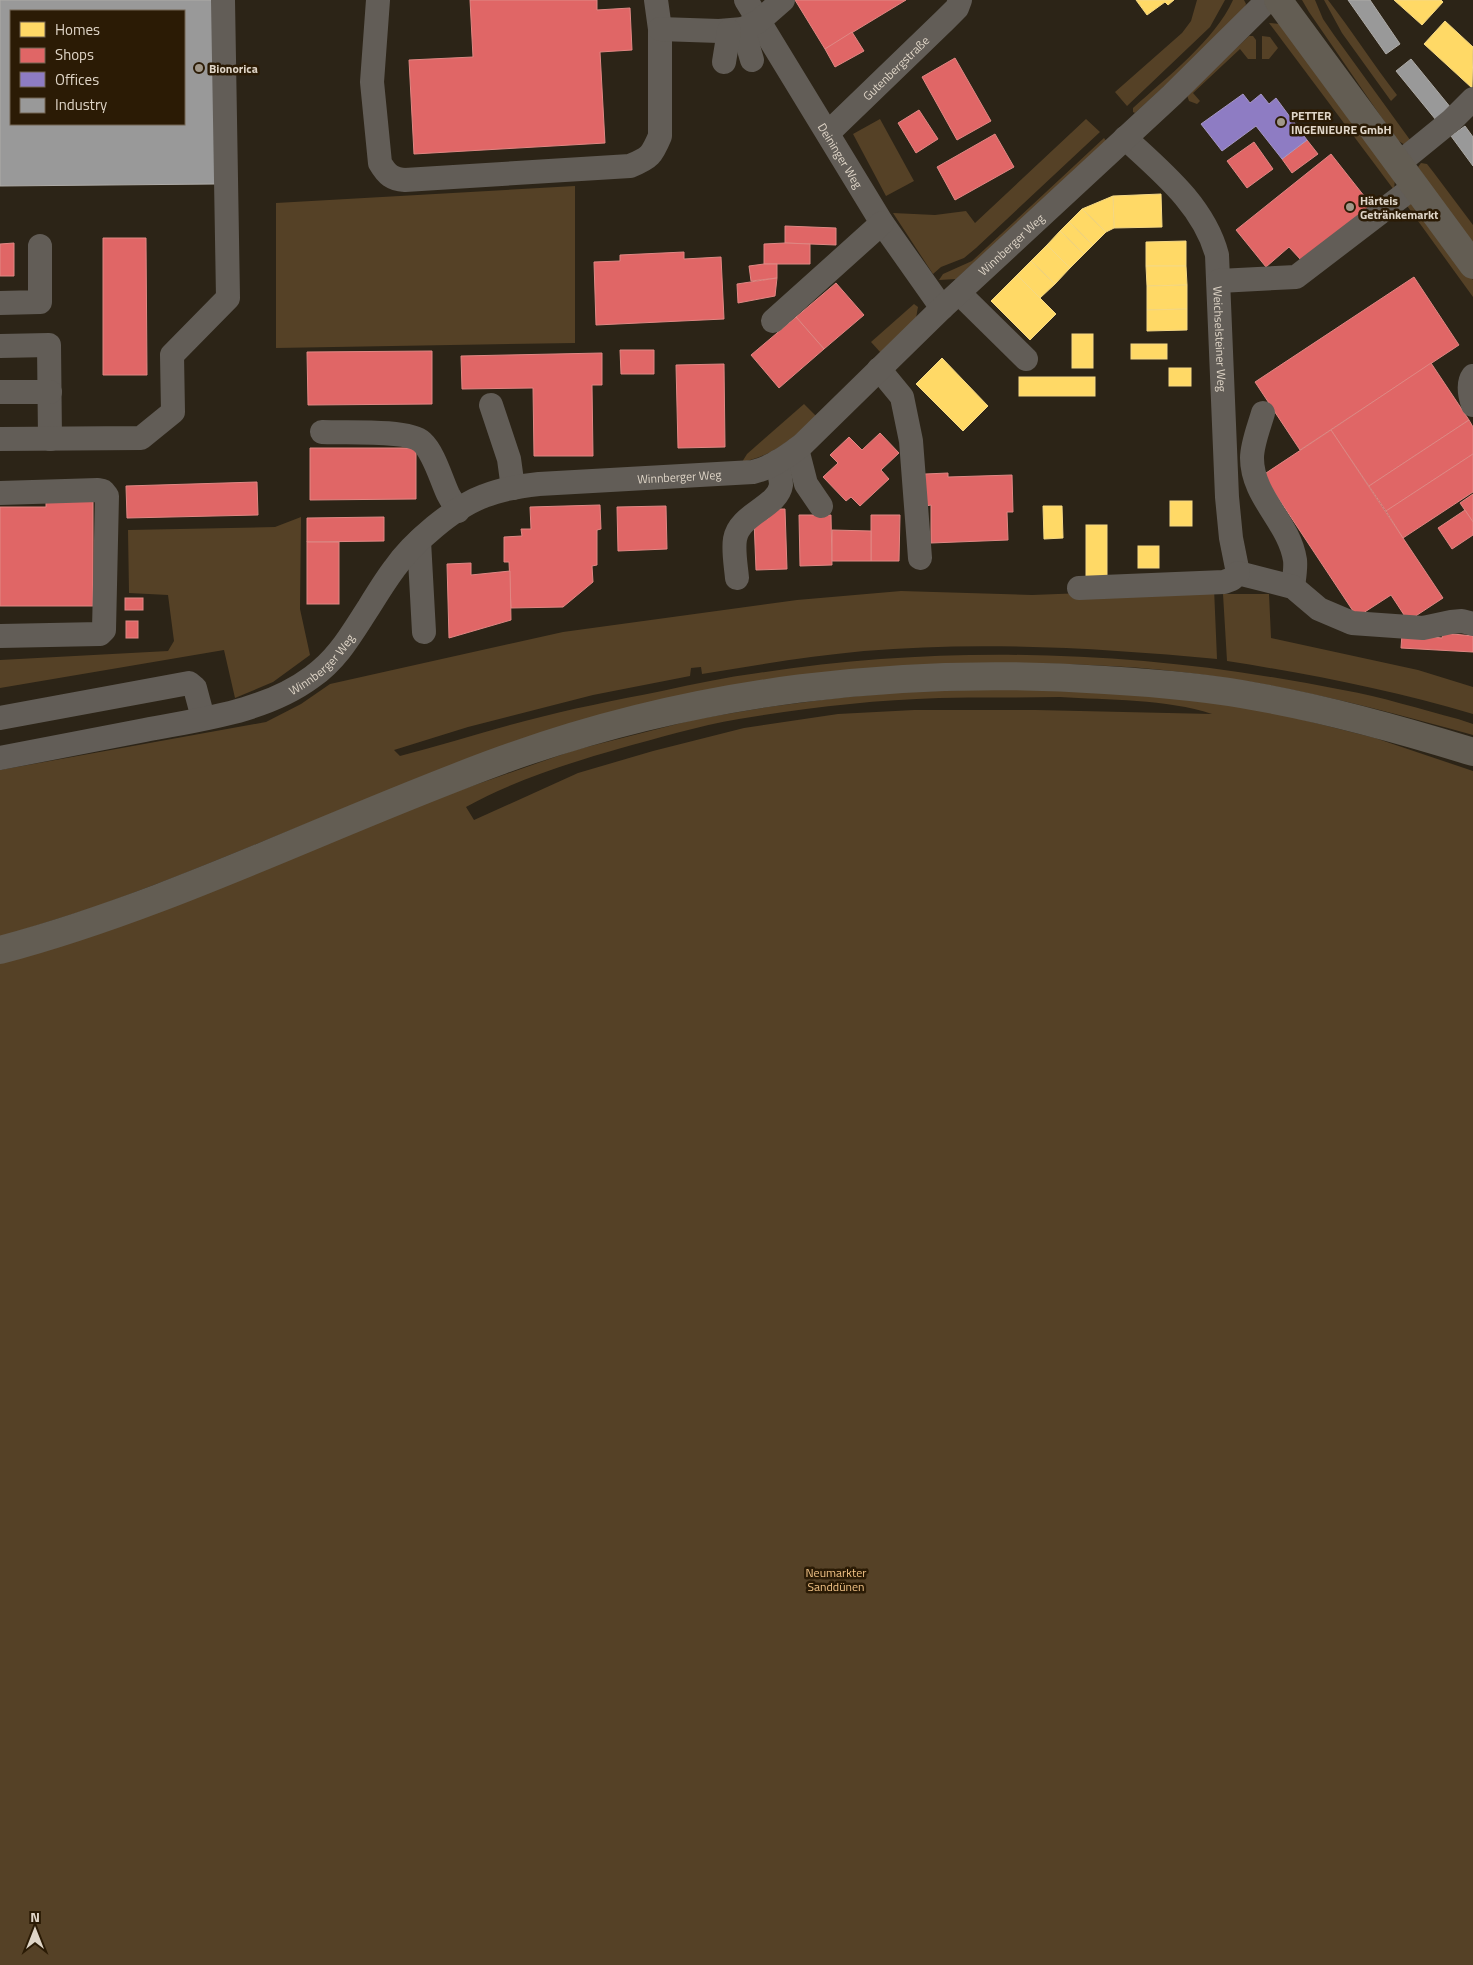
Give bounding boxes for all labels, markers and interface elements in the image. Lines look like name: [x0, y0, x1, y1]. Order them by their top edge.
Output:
legend: [10, 10, 185, 125]
text: Homes: [55, 18, 100, 41]
street label: Gutenbergstraße: [858, 31, 933, 104]
text: Shops: [55, 43, 94, 66]
place label: Bionorica: [209, 59, 258, 78]
marker: Bionorica: [193, 62, 205, 74]
text: Offices: [55, 68, 99, 91]
text: Industry: [55, 93, 107, 116]
place label: PETTER INGENIEURE GmbH: [1291, 106, 1392, 139]
marker: PETTER INGENIEURE GmbH: [1275, 116, 1287, 128]
street label: Deininger Weg: [813, 119, 868, 192]
place label: Härteis Getränkemarkt: [1360, 191, 1439, 224]
marker: Härteis Getränkemarkt: [1344, 201, 1356, 213]
street label: Winnberger Weg: [974, 209, 1048, 280]
street label: Weichselsteiner Weg: [1209, 286, 1232, 392]
street label: Winnberger Weg: [637, 464, 722, 488]
street label: Winnberger Weg: [285, 630, 359, 699]
park label: Neumarkter Sanddünen: [806, 1563, 866, 1596]
north arrow: [10, 1905, 60, 1955]
text: N: [30, 1906, 40, 1927]

